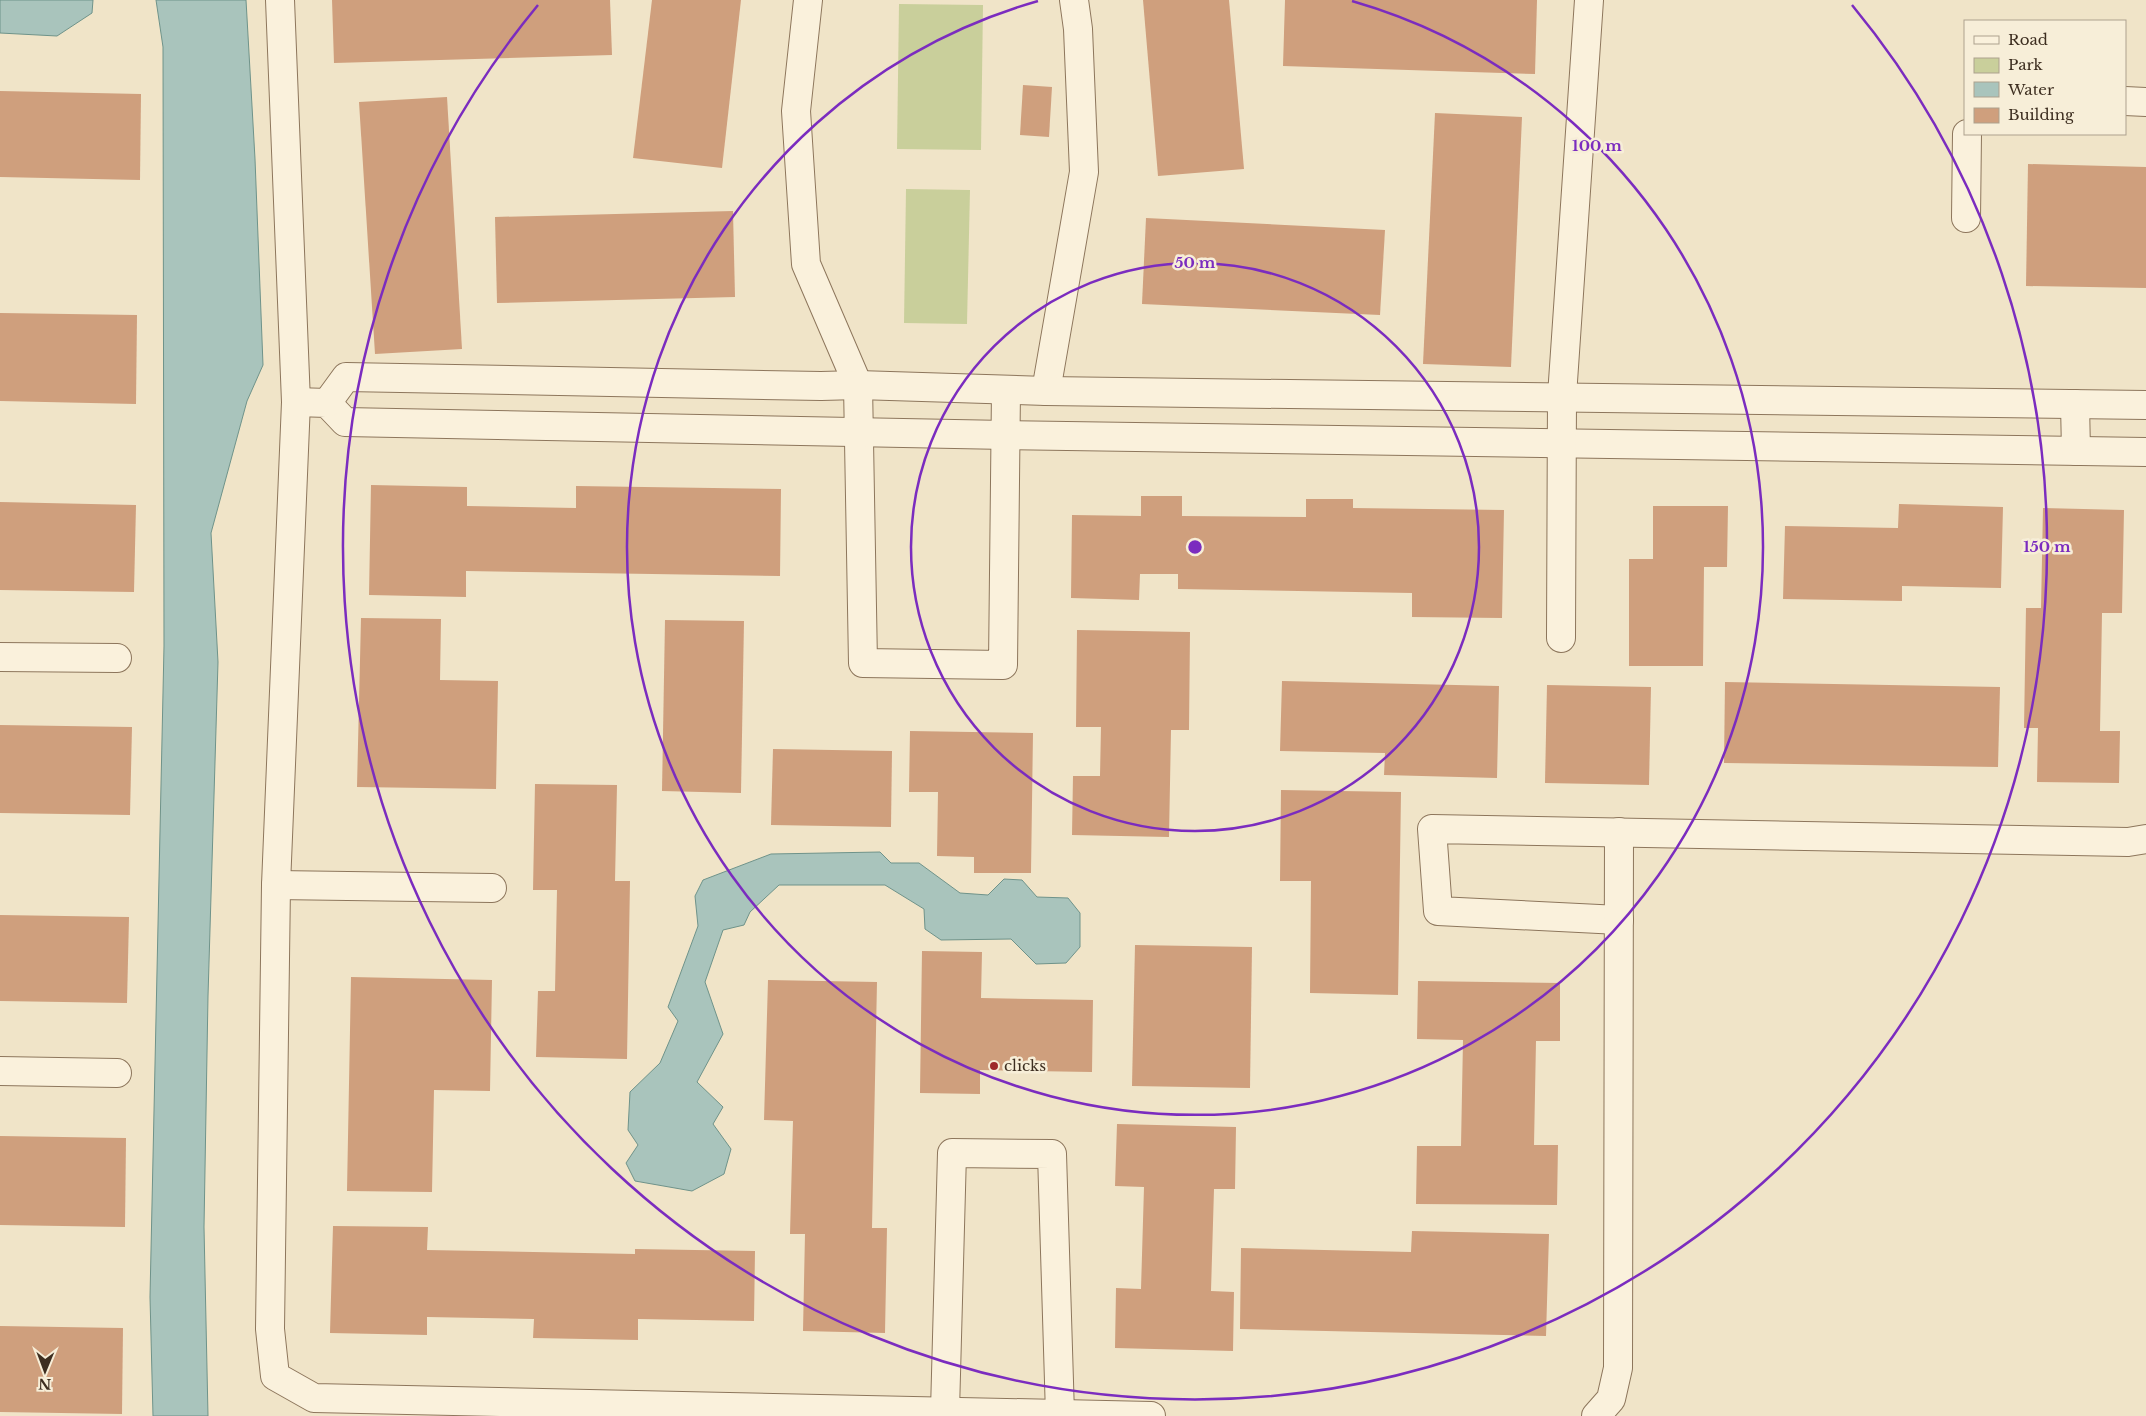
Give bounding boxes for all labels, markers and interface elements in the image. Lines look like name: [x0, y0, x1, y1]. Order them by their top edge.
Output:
legend: [1964, 20, 2126, 135]
text: Road: [2008, 30, 2048, 49]
text: Park: [2008, 55, 2044, 74]
text: Water: [2007, 80, 2055, 99]
text: Building: [2008, 105, 2075, 124]
text: 100 m: [1572, 136, 1622, 155]
text: 50 m: [1175, 253, 1216, 272]
text: 150 m: [2023, 537, 2071, 556]
centre of rings: [1186, 538, 1204, 556]
place label: clicks: [1004, 1056, 1046, 1075]
marker: clicks: [988, 1060, 1000, 1072]
north arrow: [20, 1346, 70, 1396]
text: N: [38, 1375, 52, 1393]

